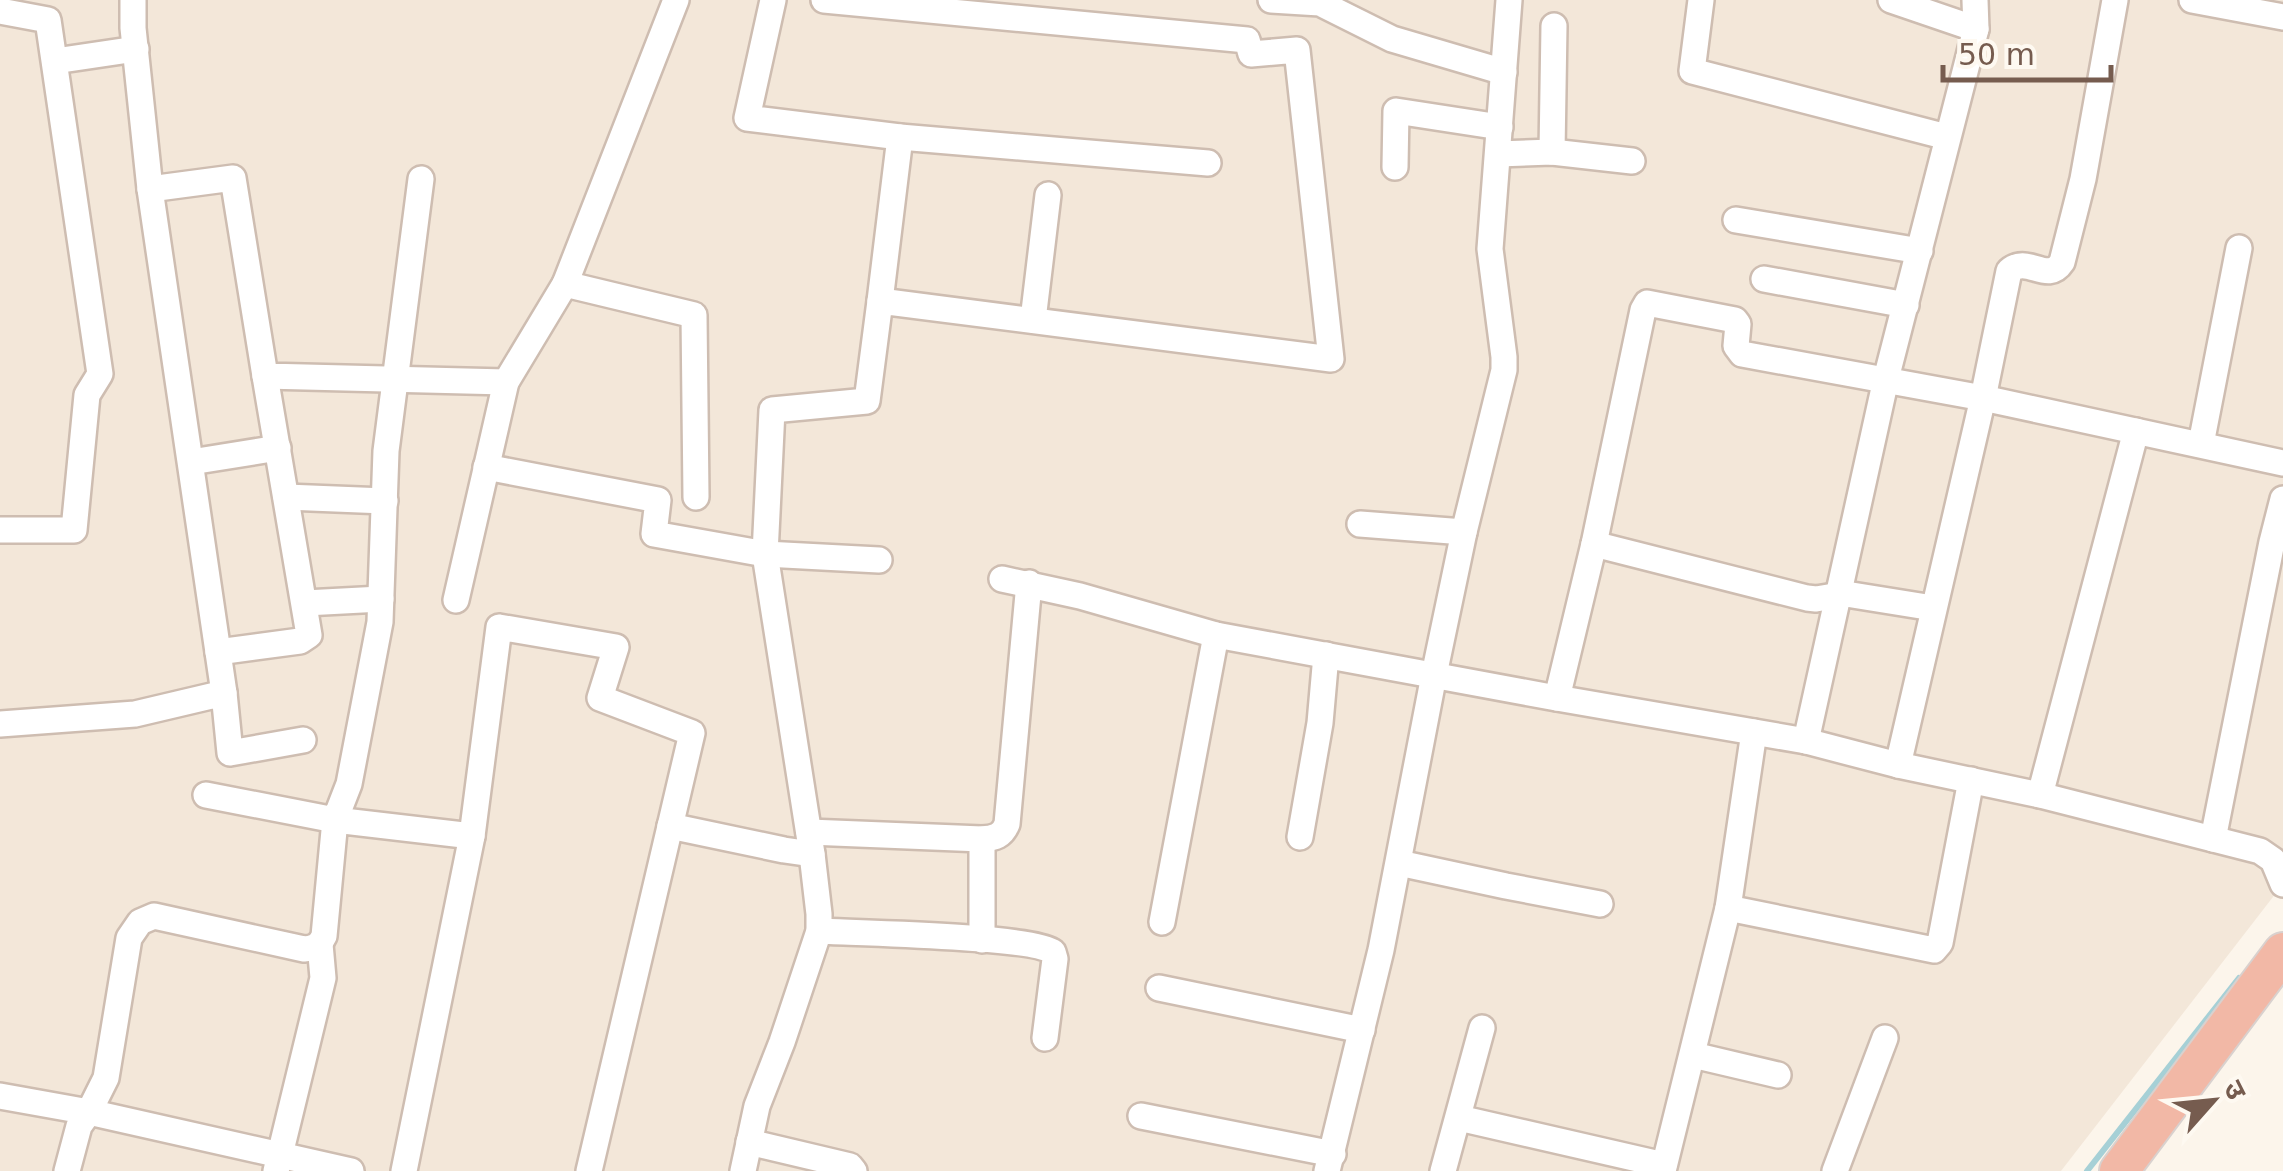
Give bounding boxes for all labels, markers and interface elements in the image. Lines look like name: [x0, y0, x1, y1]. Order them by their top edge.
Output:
scale bar: [1943, 20, 2110, 82]
text: 50 m: [1958, 37, 2035, 72]
north arrow: [2163, 1051, 2263, 1151]
text: उ: [2216, 1075, 2254, 1105]

